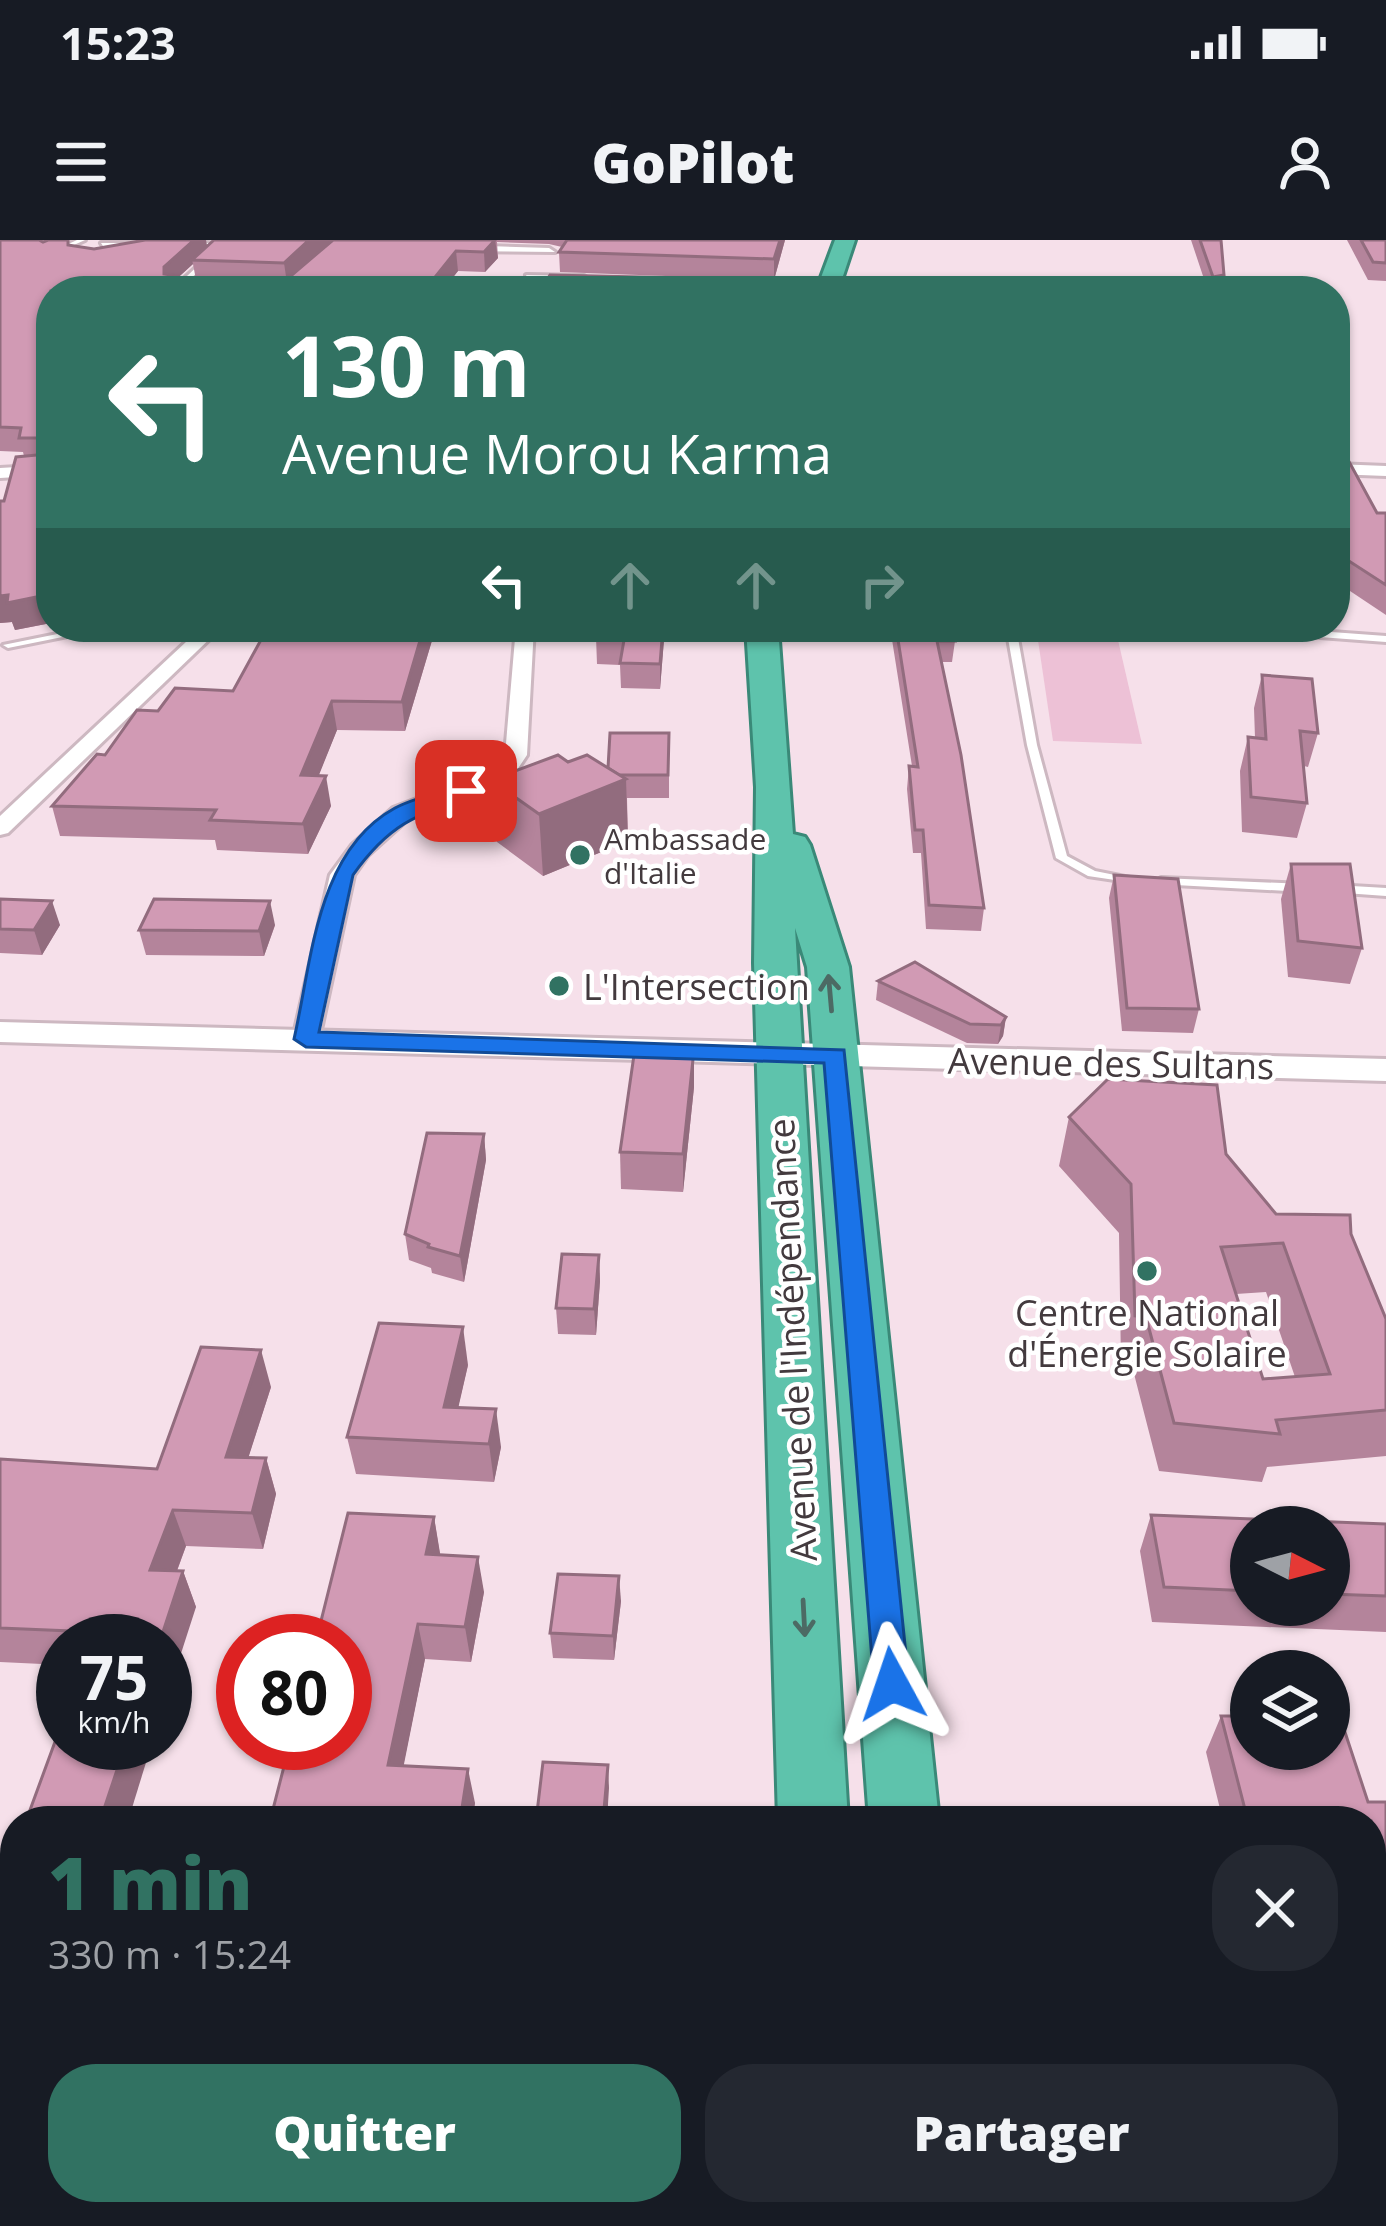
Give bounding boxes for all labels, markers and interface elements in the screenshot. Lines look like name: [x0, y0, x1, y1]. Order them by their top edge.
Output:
text: 15:23: [60, 12, 176, 73]
text: GoPilot: [592, 125, 794, 199]
icon: menu: [48, 129, 114, 195]
icon: person: [1272, 129, 1338, 195]
text: 130 m: [282, 307, 530, 422]
icon: left: [84, 324, 240, 480]
text: Avenue Morou Karma: [282, 416, 832, 490]
icon: left: [471, 552, 537, 618]
icon: ahead: [597, 552, 663, 618]
icon: ahead: [723, 552, 789, 618]
icon: right: [849, 552, 915, 618]
pin: [415, 740, 517, 842]
icon: arrive: [433, 758, 499, 824]
place label: Ambassade d'Italie: [604, 818, 766, 893]
marker: Ambassade d'Italie: [567, 842, 593, 868]
place label: L'Intersection: [583, 962, 810, 1011]
marker: L'Intersection: [546, 973, 572, 999]
one-way arrow: [818, 974, 841, 1013]
street label: Avenue des Sultans: [947, 1036, 1275, 1090]
street label: Avenue de l'Indépendance: [756, 1117, 828, 1563]
marker: Centre National d'Énergie Solaire: [1134, 1258, 1160, 1284]
place label: Centre National d'Énergie Solaire: [1007, 1288, 1287, 1378]
north arrow: [1230, 1506, 1350, 1626]
map controls: [1230, 1506, 1350, 1770]
one-way arrow: [793, 1598, 816, 1637]
speed limit sign: 80: [216, 1614, 372, 1770]
position arrow: [829, 1621, 955, 1747]
text: 75: [80, 1636, 148, 1718]
button: layers: [1230, 1650, 1350, 1770]
text: km/h: [78, 1701, 150, 1742]
text: 1 min: [48, 1833, 253, 1931]
button: close: [1212, 1845, 1338, 1971]
text: 330 m · 15:24: [48, 1927, 291, 1980]
button: Quitter: [48, 2064, 681, 2202]
button: Partager: [705, 2064, 1338, 2202]

